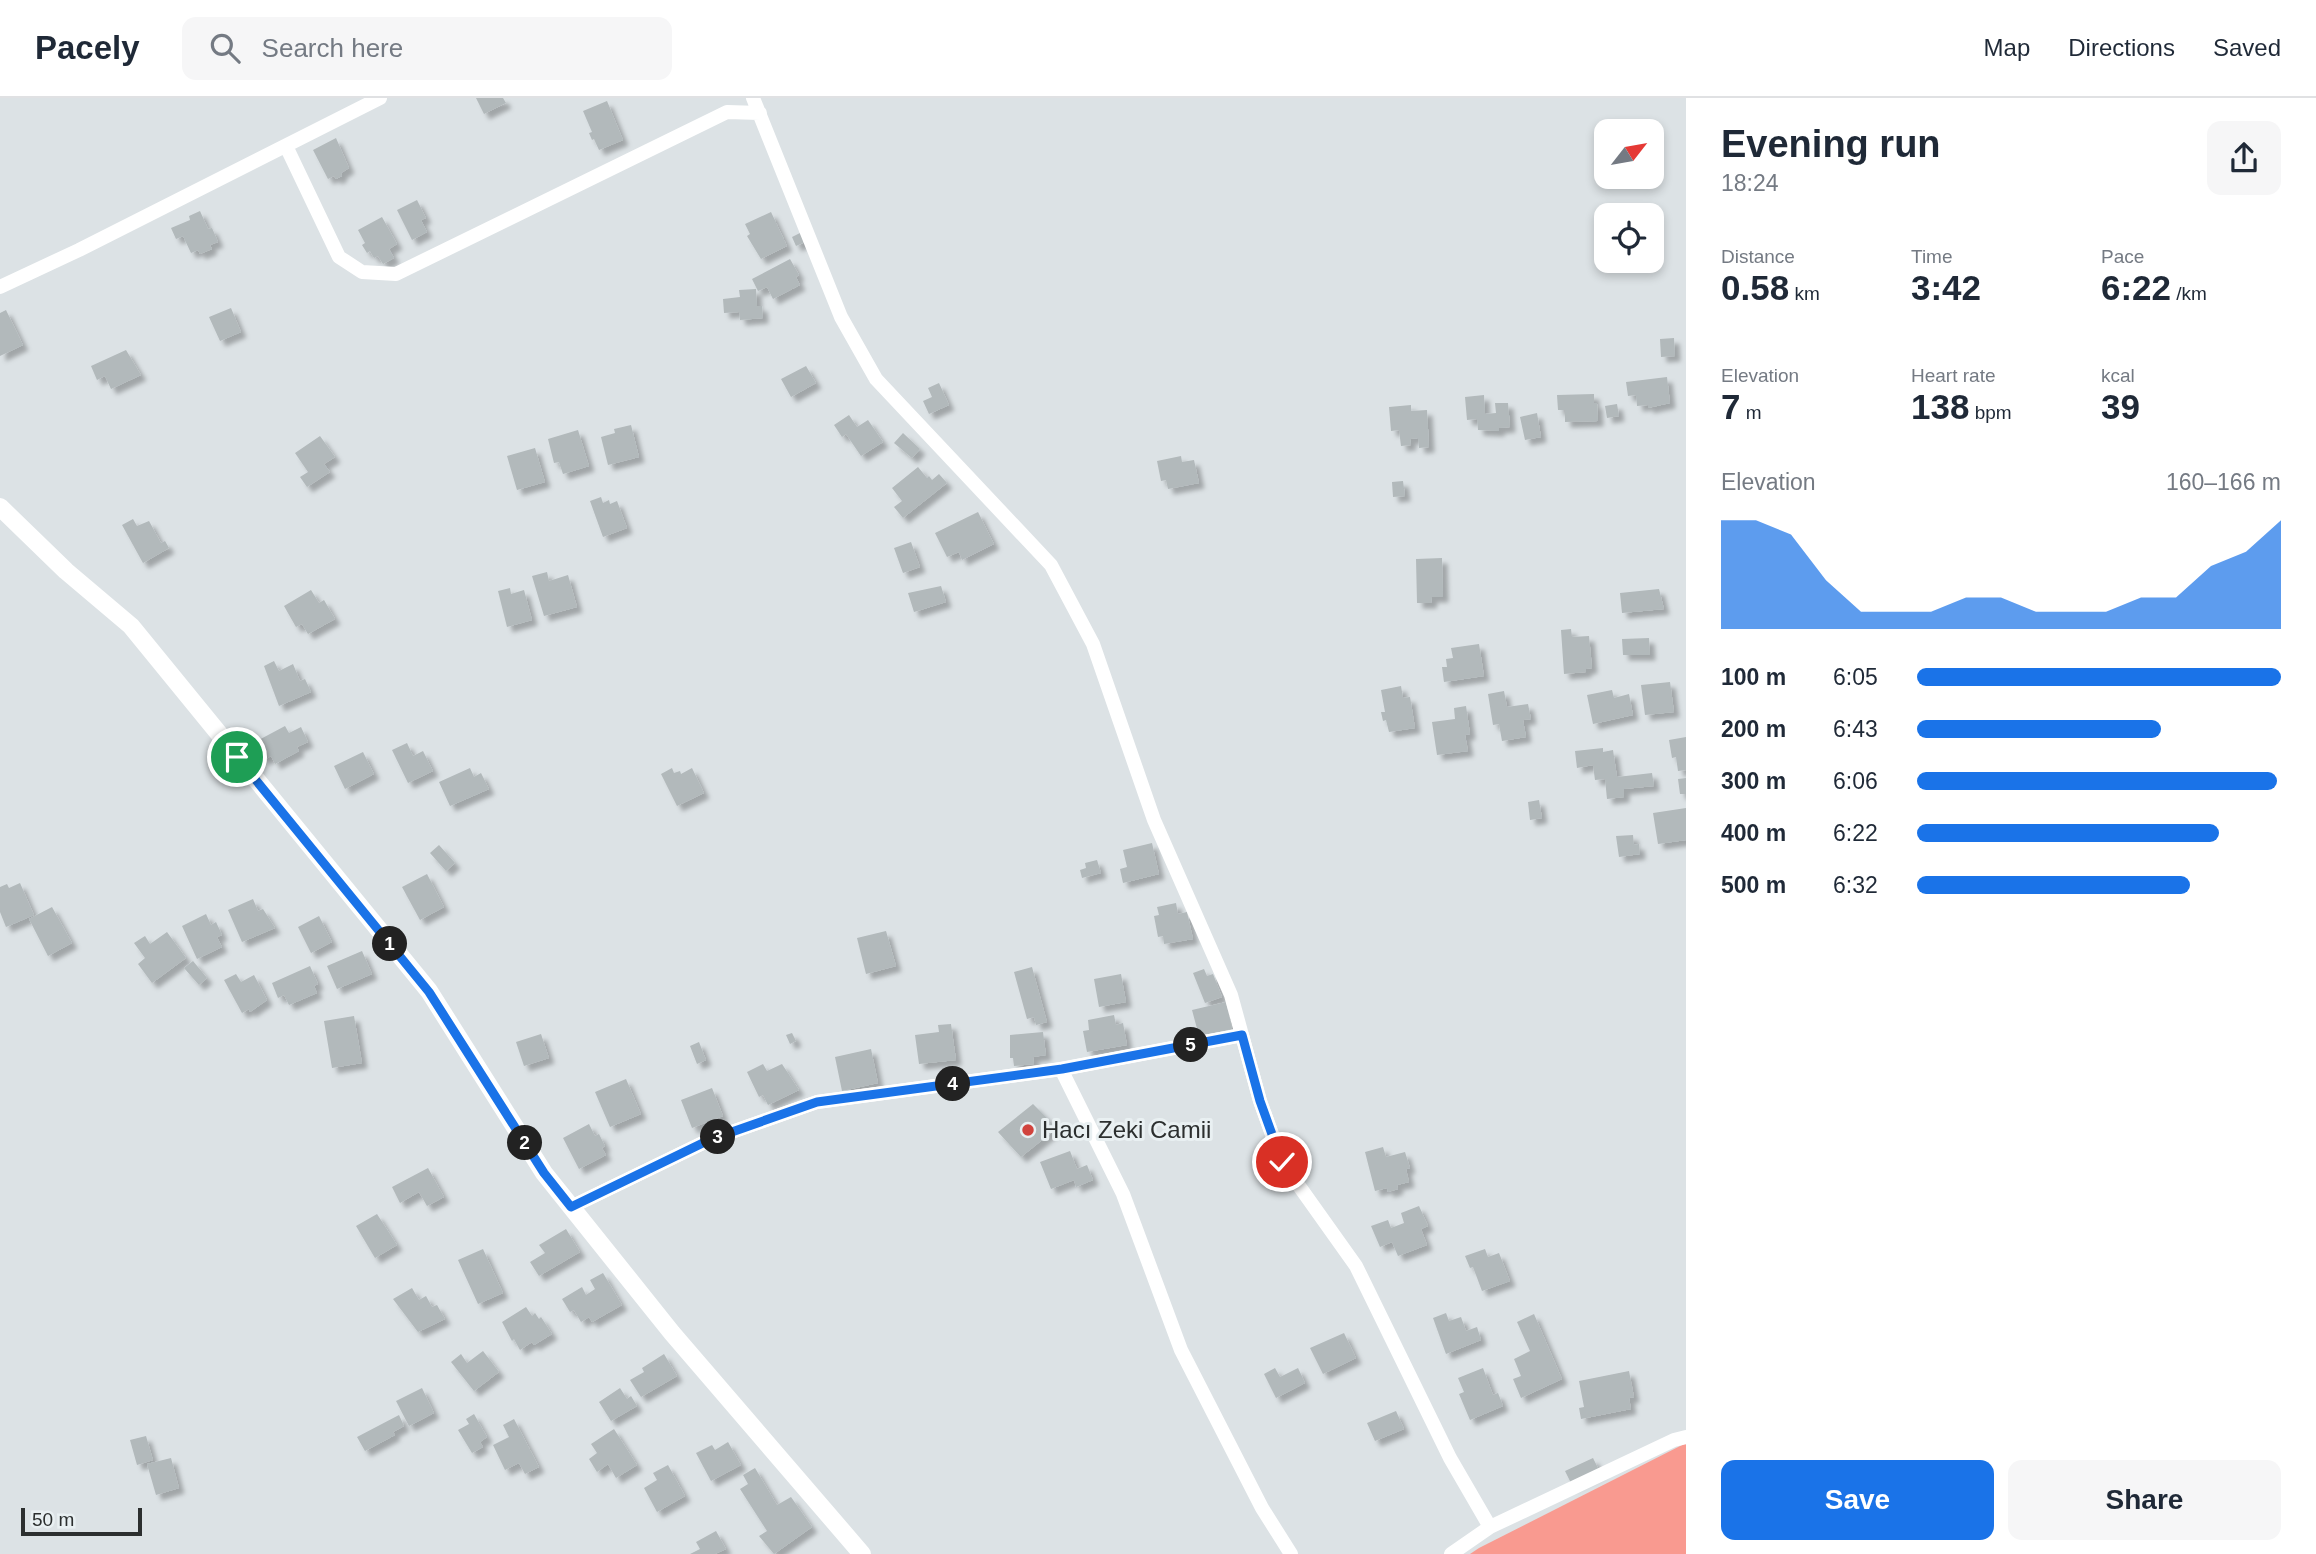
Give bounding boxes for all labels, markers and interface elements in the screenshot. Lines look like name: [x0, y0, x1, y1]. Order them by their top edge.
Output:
search box: [182, 17, 672, 80]
text: Pacely: [35, 29, 140, 66]
icon: search: [206, 29, 244, 67]
text: Search here: [262, 33, 403, 63]
text: Map: [1984, 34, 2030, 61]
text: Directions: [2068, 34, 2175, 61]
text: Saved: [2213, 34, 2281, 61]
north arrow: [1594, 119, 1664, 189]
map controls: [1594, 119, 1664, 273]
button: share: [2207, 121, 2281, 195]
text: Evening run: [1721, 123, 1941, 165]
text: 18:24: [1721, 170, 1779, 196]
button: locate: [1594, 203, 1664, 273]
text: Distance: [1721, 246, 1795, 267]
text: Time: [1911, 246, 1953, 267]
text: Pace: [2101, 246, 2144, 267]
text: 0.58: [1721, 268, 1789, 307]
text: 3:42: [1911, 268, 1981, 307]
text: 6:22: [2101, 268, 2171, 307]
text: km: [1789, 283, 1820, 304]
text: /km: [2171, 283, 2207, 304]
text: Elevation: [1721, 365, 1799, 386]
text: Heart rate: [1911, 365, 1995, 386]
text: kcal: [2101, 365, 2135, 386]
text: 7: [1721, 387, 1740, 426]
text: 138: [1911, 387, 1969, 426]
text: 39: [2101, 387, 2140, 426]
text: m: [1740, 402, 1762, 423]
text: bpm: [1969, 402, 2012, 423]
text: Elevation: [1721, 469, 1816, 495]
text: 160–166 m: [2166, 469, 2281, 495]
text: 100 m: [1721, 664, 1786, 690]
text: 6:05: [1833, 664, 1878, 690]
text: 200 m: [1721, 716, 1786, 742]
text: 6:43: [1833, 716, 1878, 742]
pin: [207, 727, 267, 787]
icon: arrive: [218, 738, 256, 776]
text: 300 m: [1721, 768, 1786, 794]
text: 6:06: [1833, 768, 1878, 794]
text: 400 m: [1721, 820, 1786, 846]
text: 6:22: [1833, 820, 1878, 846]
text: 500 m: [1721, 872, 1786, 898]
text: 6:32: [1833, 872, 1878, 898]
pin: 1: [372, 926, 408, 962]
text: 1: [384, 933, 395, 954]
pin: 5: [1174, 1028, 1208, 1062]
text: 5: [1185, 1034, 1196, 1055]
pin: 4: [936, 1066, 970, 1102]
text: 4: [947, 1073, 958, 1094]
place label: Hacı Zeki Camii: [1042, 1116, 1211, 1143]
pin: 3: [700, 1119, 736, 1154]
marker: Hacı Zeki Camii: [1020, 1122, 1036, 1138]
pin: 2: [508, 1126, 542, 1160]
text: 3: [712, 1126, 723, 1147]
text: 2: [519, 1132, 530, 1153]
pin: [1252, 1132, 1312, 1192]
icon: check: [1263, 1143, 1301, 1181]
button: Save: [1721, 1460, 1994, 1540]
button: Share: [2008, 1460, 2281, 1540]
scale bar: [21, 1505, 142, 1537]
text: 50 m: [32, 1509, 74, 1530]

